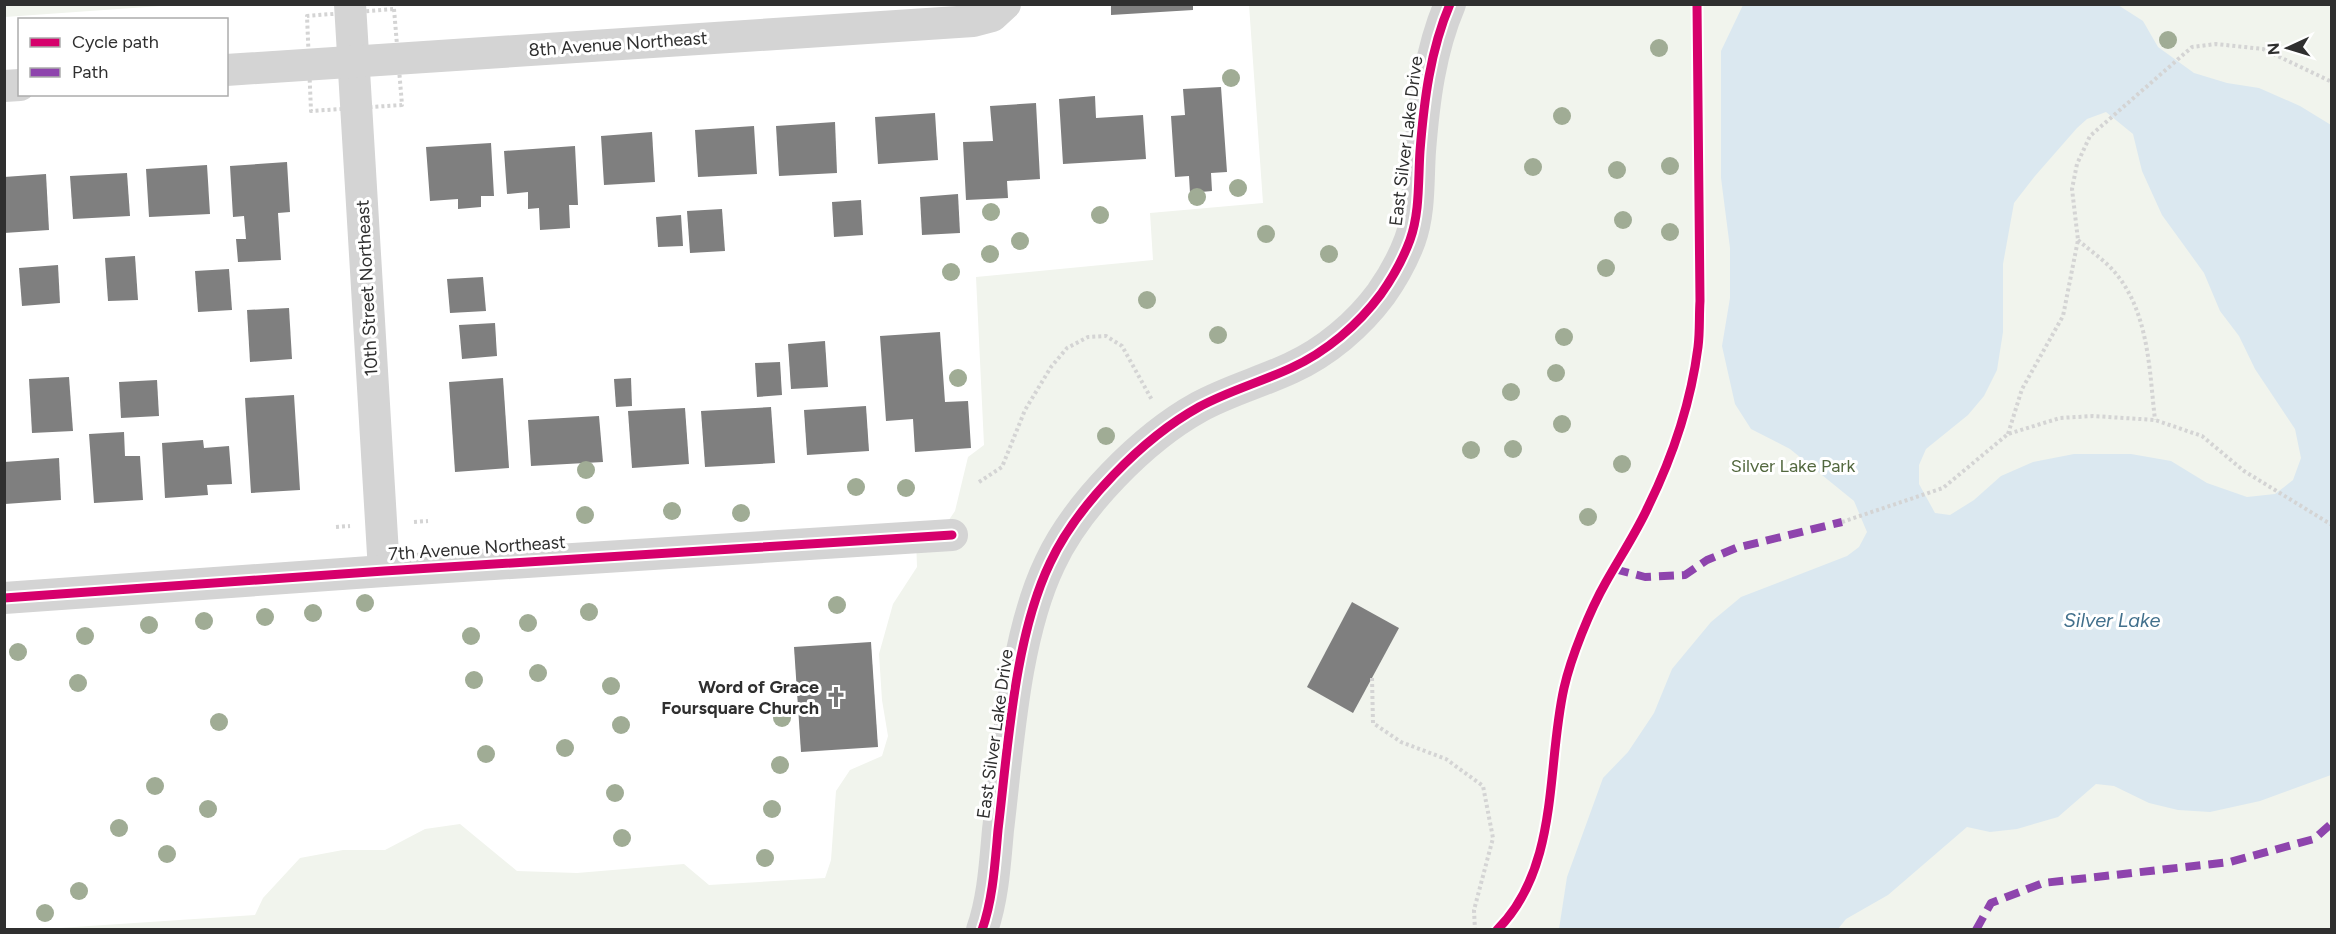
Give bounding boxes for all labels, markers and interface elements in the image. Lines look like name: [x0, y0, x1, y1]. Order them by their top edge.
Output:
legend: [18, 18, 228, 96]
north arrow: [2258, 18, 2318, 78]
street label: 8th Avenue Northeast: [528, 27, 708, 61]
text: Cycle path: [72, 31, 159, 53]
text: N: [2264, 42, 2283, 56]
street label: East Silver Lake Drive: [1385, 55, 1427, 227]
text: Path: [72, 61, 108, 83]
street label: 10th Street Northeast: [351, 199, 383, 377]
park label: Silver Lake Park: [1731, 455, 1855, 477]
street label: 7th Avenue Northeast: [388, 531, 567, 565]
water label: Silver Lake: [2064, 608, 2160, 632]
street label: East Silver Lake Drive: [972, 648, 1018, 820]
place label: Word of Grace Foursquare Church: [661, 676, 819, 719]
church icon: Word of Grace Foursquare Church: [824, 685, 848, 709]

